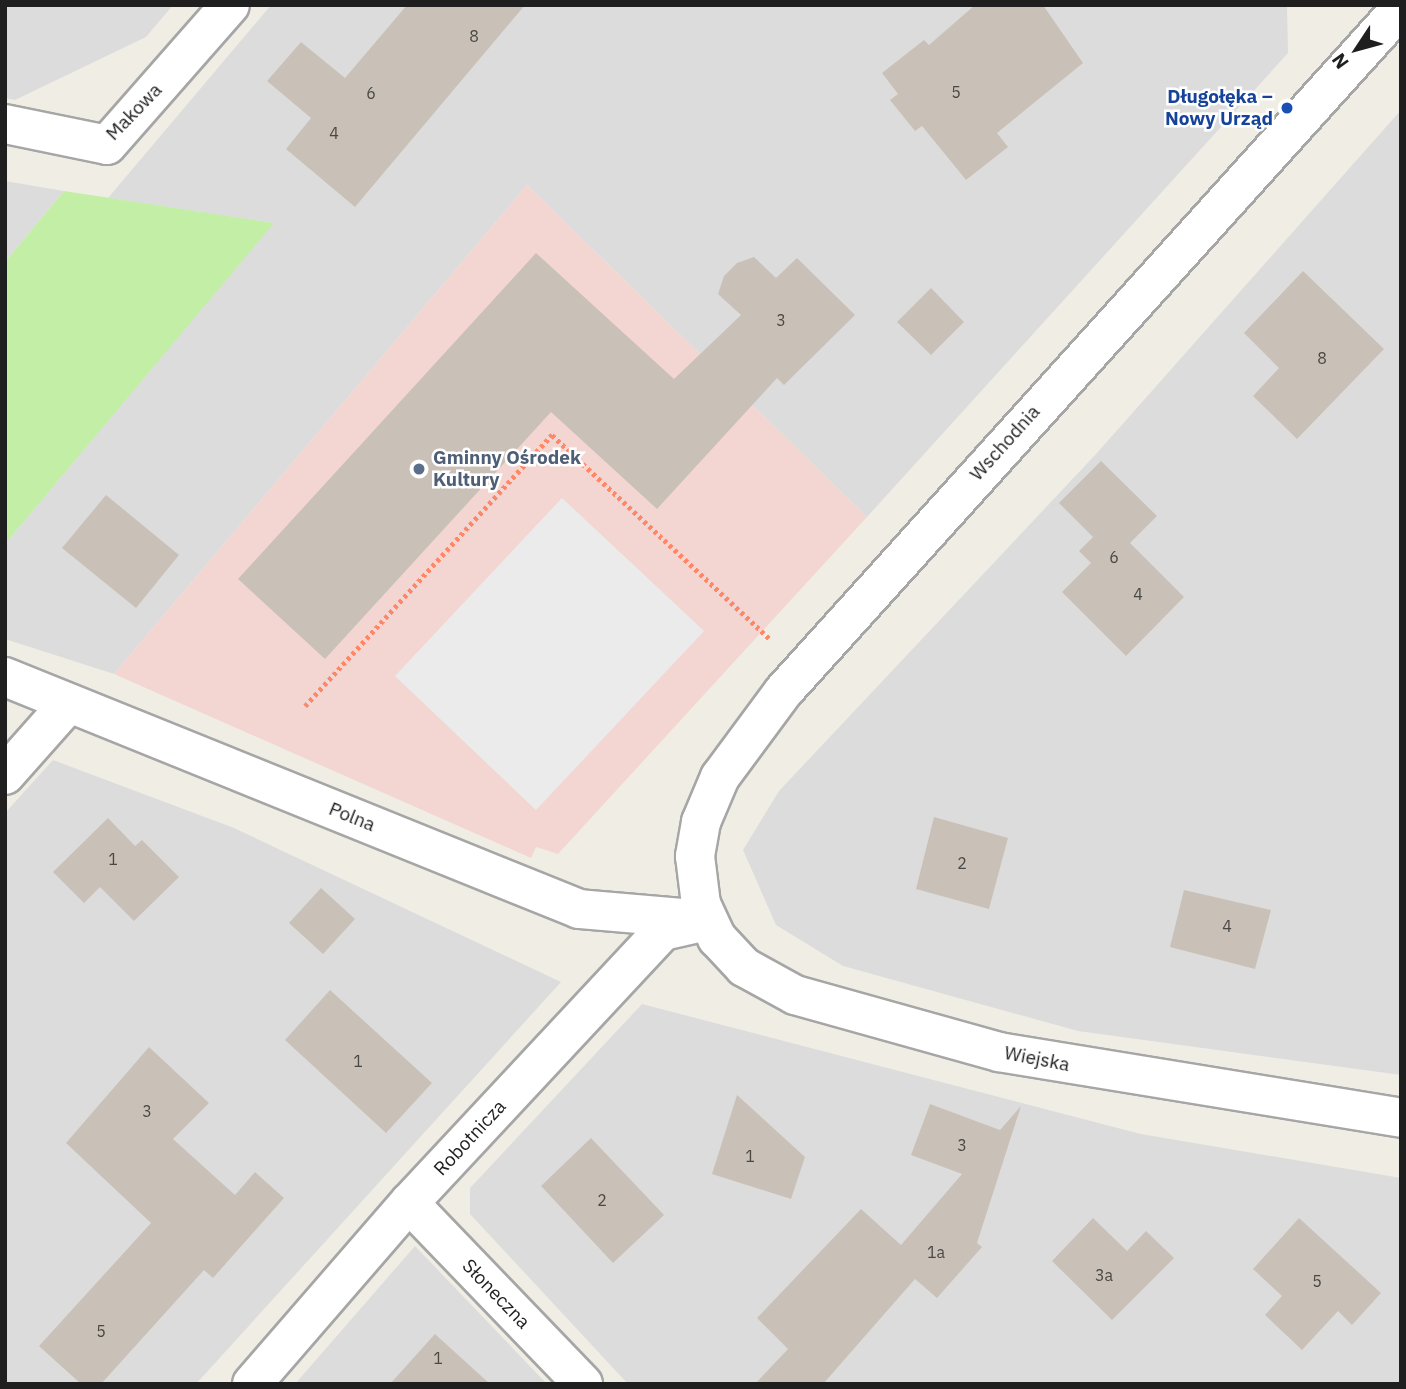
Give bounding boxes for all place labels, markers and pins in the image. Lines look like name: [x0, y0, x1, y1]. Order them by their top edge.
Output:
place label: Długołęka – Nowy Urząd: [1165, 86, 1273, 130]
marker: Długołęka – Nowy Urząd: [1279, 100, 1295, 116]
place label: Gminny Ośrodek Kultury: [433, 447, 581, 491]
marker: Gminny Ośrodek Kultury: [411, 461, 427, 477]

